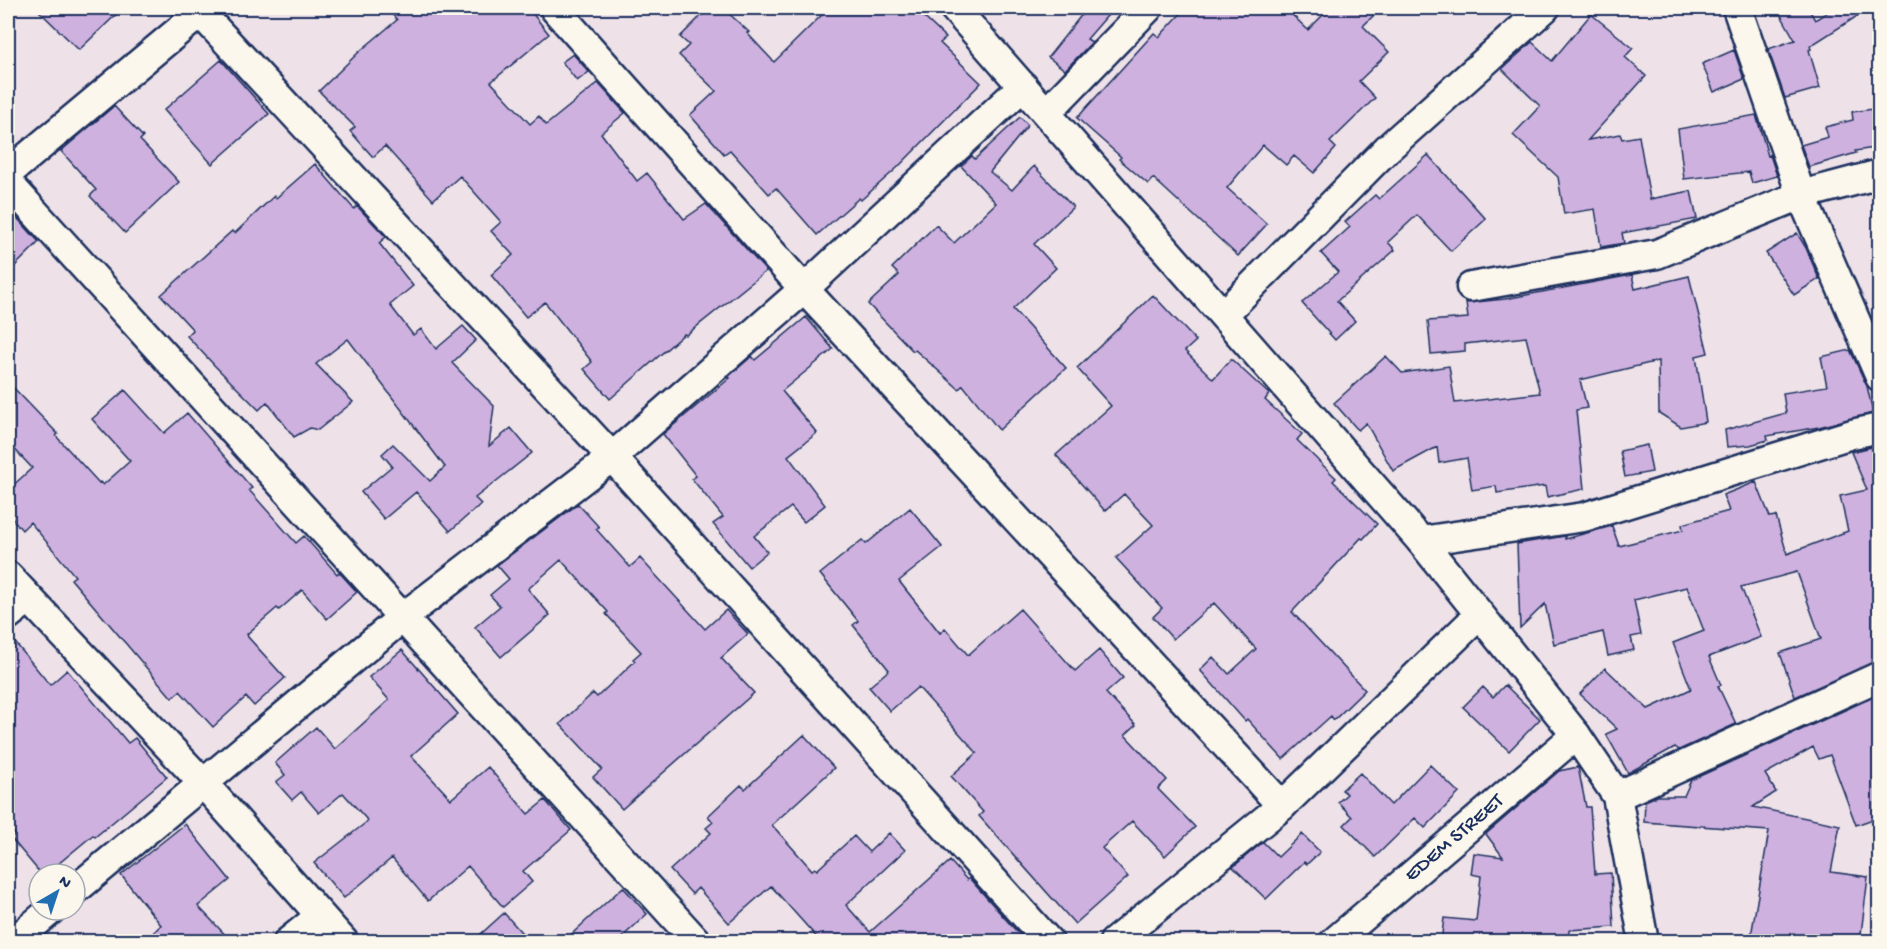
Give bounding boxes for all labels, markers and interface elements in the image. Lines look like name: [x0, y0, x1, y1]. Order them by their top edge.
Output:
street label: EDEM STREET: [1400, 789, 1510, 888]
north arrow: [27, 862, 87, 922]
text: N: [54, 872, 75, 894]

